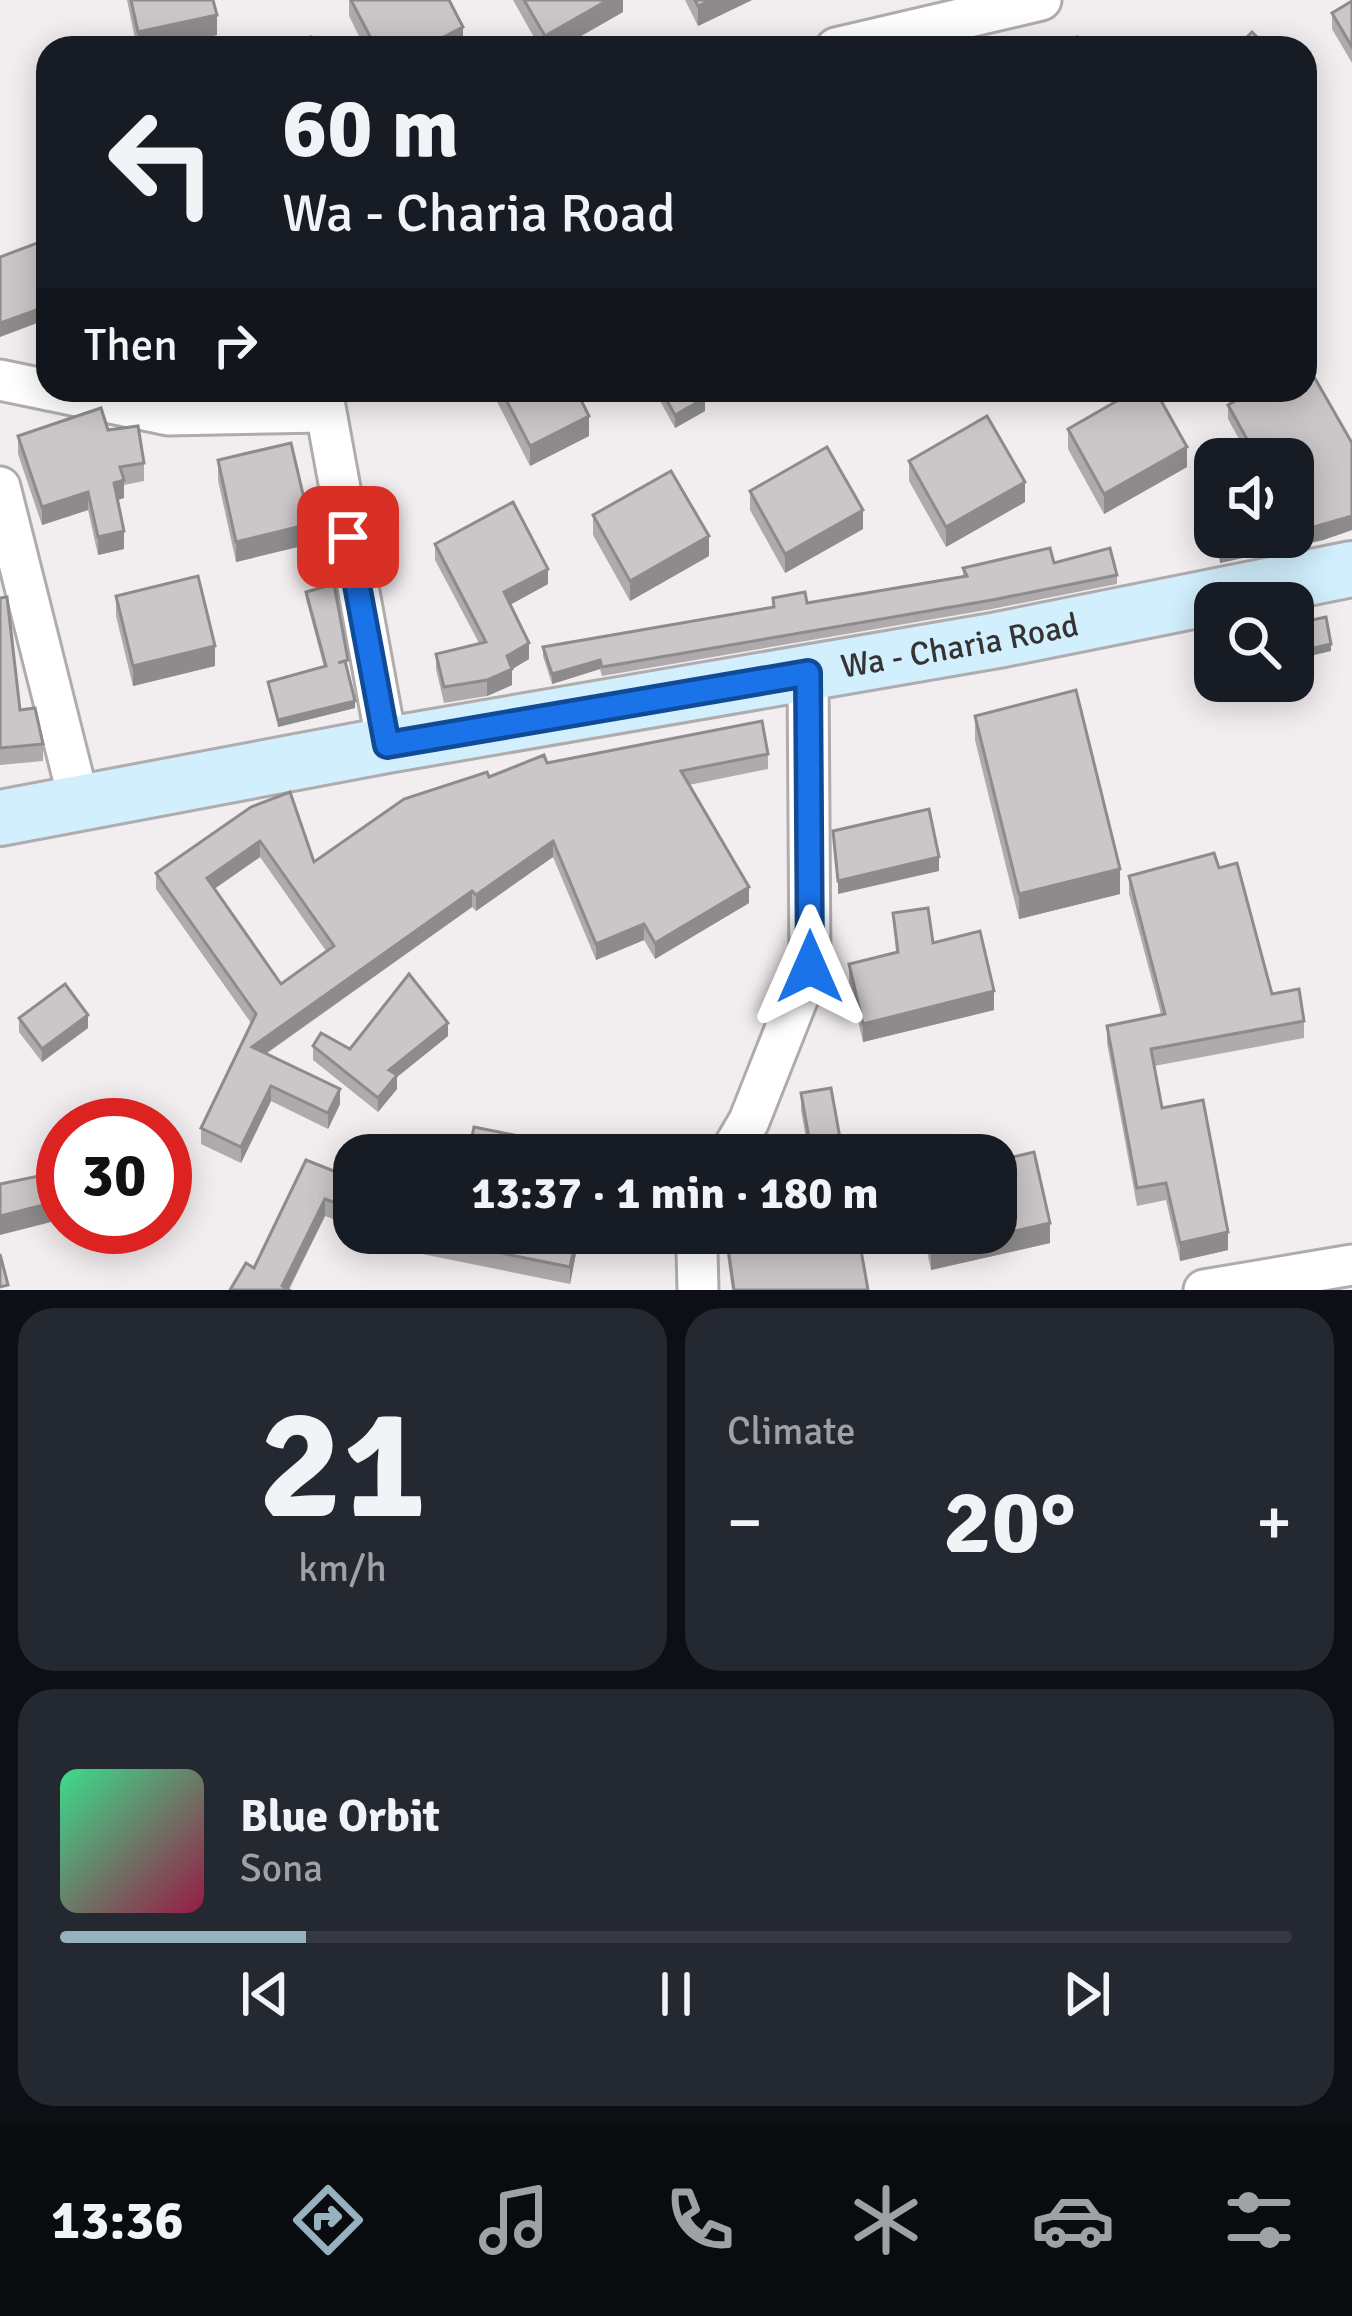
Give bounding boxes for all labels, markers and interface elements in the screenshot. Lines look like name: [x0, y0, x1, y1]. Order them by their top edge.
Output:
text: 60 m: [282, 77, 459, 181]
icon: left: [84, 84, 240, 240]
text: Wa - Charia Road: [282, 180, 676, 247]
icon: right: [202, 312, 268, 378]
text: Then: [84, 318, 178, 373]
map controls: [1194, 438, 1314, 702]
button: sound: [1194, 438, 1314, 558]
pin: [297, 486, 399, 588]
icon: arrive: [315, 504, 381, 570]
button: search: [1194, 582, 1314, 702]
street label: Wa - Charia Road: [838, 604, 1082, 687]
position arrow: [747, 904, 873, 1030]
speed limit sign: 30: [36, 1098, 192, 1254]
text: 13:37 · 1 min · 180 m: [471, 1166, 879, 1221]
text: 21: [258, 1369, 427, 1562]
text: Climate: [727, 1407, 856, 1455]
text: 20°: [943, 1467, 1076, 1578]
text: −: [727, 1482, 763, 1563]
text: +: [1256, 1482, 1292, 1563]
text: km/h: [298, 1544, 387, 1592]
text: Blue Orbit: [240, 1789, 440, 1844]
text: Sona: [240, 1844, 323, 1892]
icon: previous: [232, 1961, 298, 2027]
icon: pause: [643, 1961, 709, 2027]
icon: next: [1054, 1961, 1120, 2027]
icon: directions: [286, 2178, 370, 2262]
icon: music: [472, 2178, 556, 2262]
icon: phone: [658, 2178, 742, 2262]
icon: climate: [844, 2178, 928, 2262]
icon: car: [1031, 2178, 1115, 2262]
icon: filters: [1217, 2178, 1301, 2262]
text: 13:36: [51, 2187, 184, 2254]

